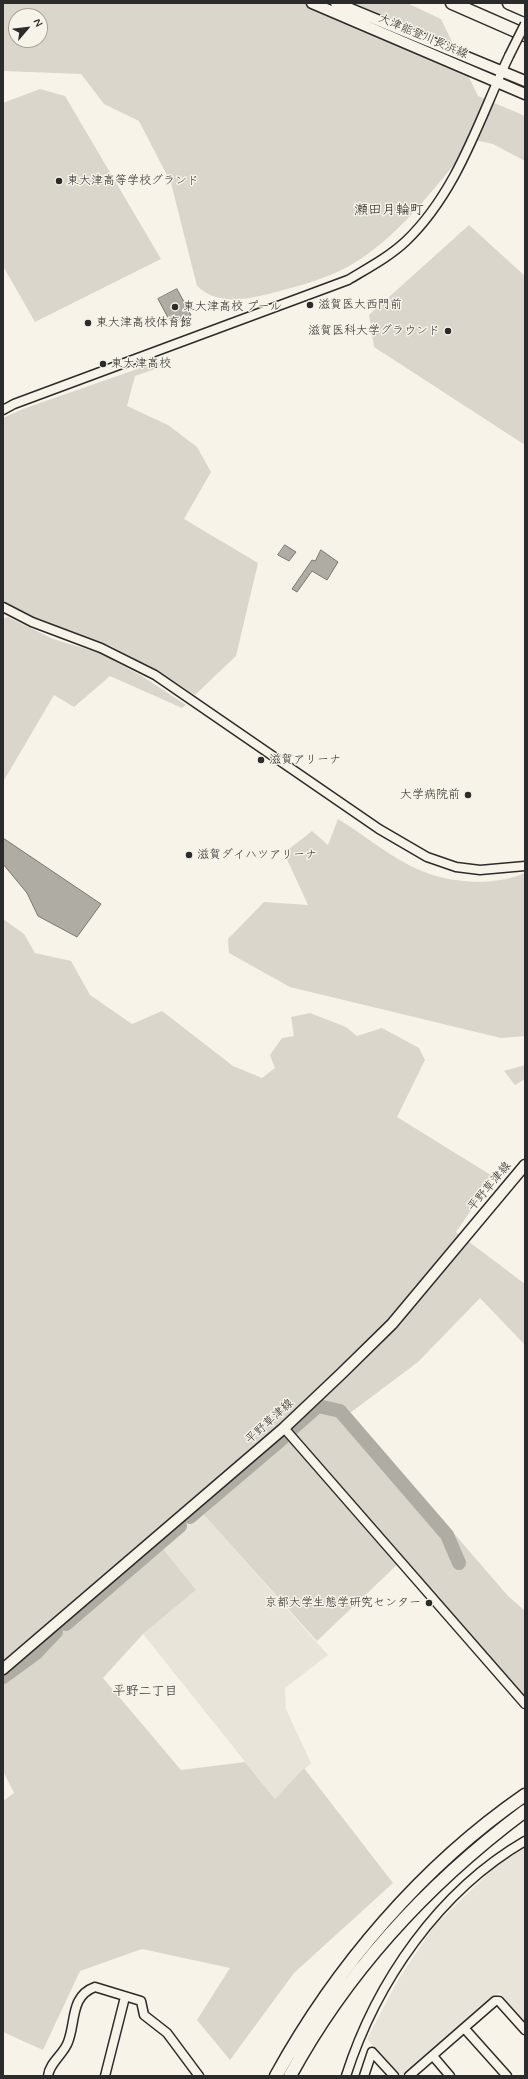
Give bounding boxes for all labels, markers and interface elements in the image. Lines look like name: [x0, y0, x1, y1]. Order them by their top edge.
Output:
north arrow: [8, 8, 48, 48]
street label: 大津能登川長浜線: [376, 12, 470, 62]
text: N: [30, 16, 46, 29]
place label: 東大津高等学校グランド: [67, 174, 199, 188]
marker: 東大津高等学校グランド: [54, 176, 64, 186]
district label: 瀬田月輪町: [354, 203, 424, 219]
place label: 滋賀医大西門前: [318, 298, 402, 312]
place label: 東大津高校 プール: [183, 300, 282, 314]
marker: 滋賀医大西門前: [305, 300, 315, 310]
marker: 東大津高校 プール: [170, 302, 180, 312]
place label: 東大津高校体育館: [96, 316, 192, 330]
marker: 東大津高校体育館: [83, 318, 93, 328]
place label: 滋賀医科大学グラウンド: [308, 324, 440, 338]
marker: 滋賀医科大学グラウンド: [443, 326, 453, 336]
place label: 東大津高校: [111, 357, 171, 371]
marker: 東大津高校: [98, 359, 108, 369]
place label: 滋賀アリーナ: [269, 753, 341, 767]
marker: 滋賀アリーナ: [256, 755, 266, 765]
place label: 大学病院前: [400, 788, 460, 802]
marker: 大学病院前: [463, 790, 473, 800]
place label: 滋賀ダイハツアリーナ: [197, 848, 317, 862]
marker: 滋賀ダイハツアリーナ: [184, 850, 194, 860]
street label: 平野草津線: [465, 1159, 515, 1215]
street label: 平野草津線: [243, 1397, 297, 1447]
place label: 京都大学生態学研究センター: [265, 1596, 421, 1610]
marker: 京都大学生態学研究センター: [424, 1598, 434, 1608]
district label: 平野二丁目: [113, 1684, 177, 1700]

